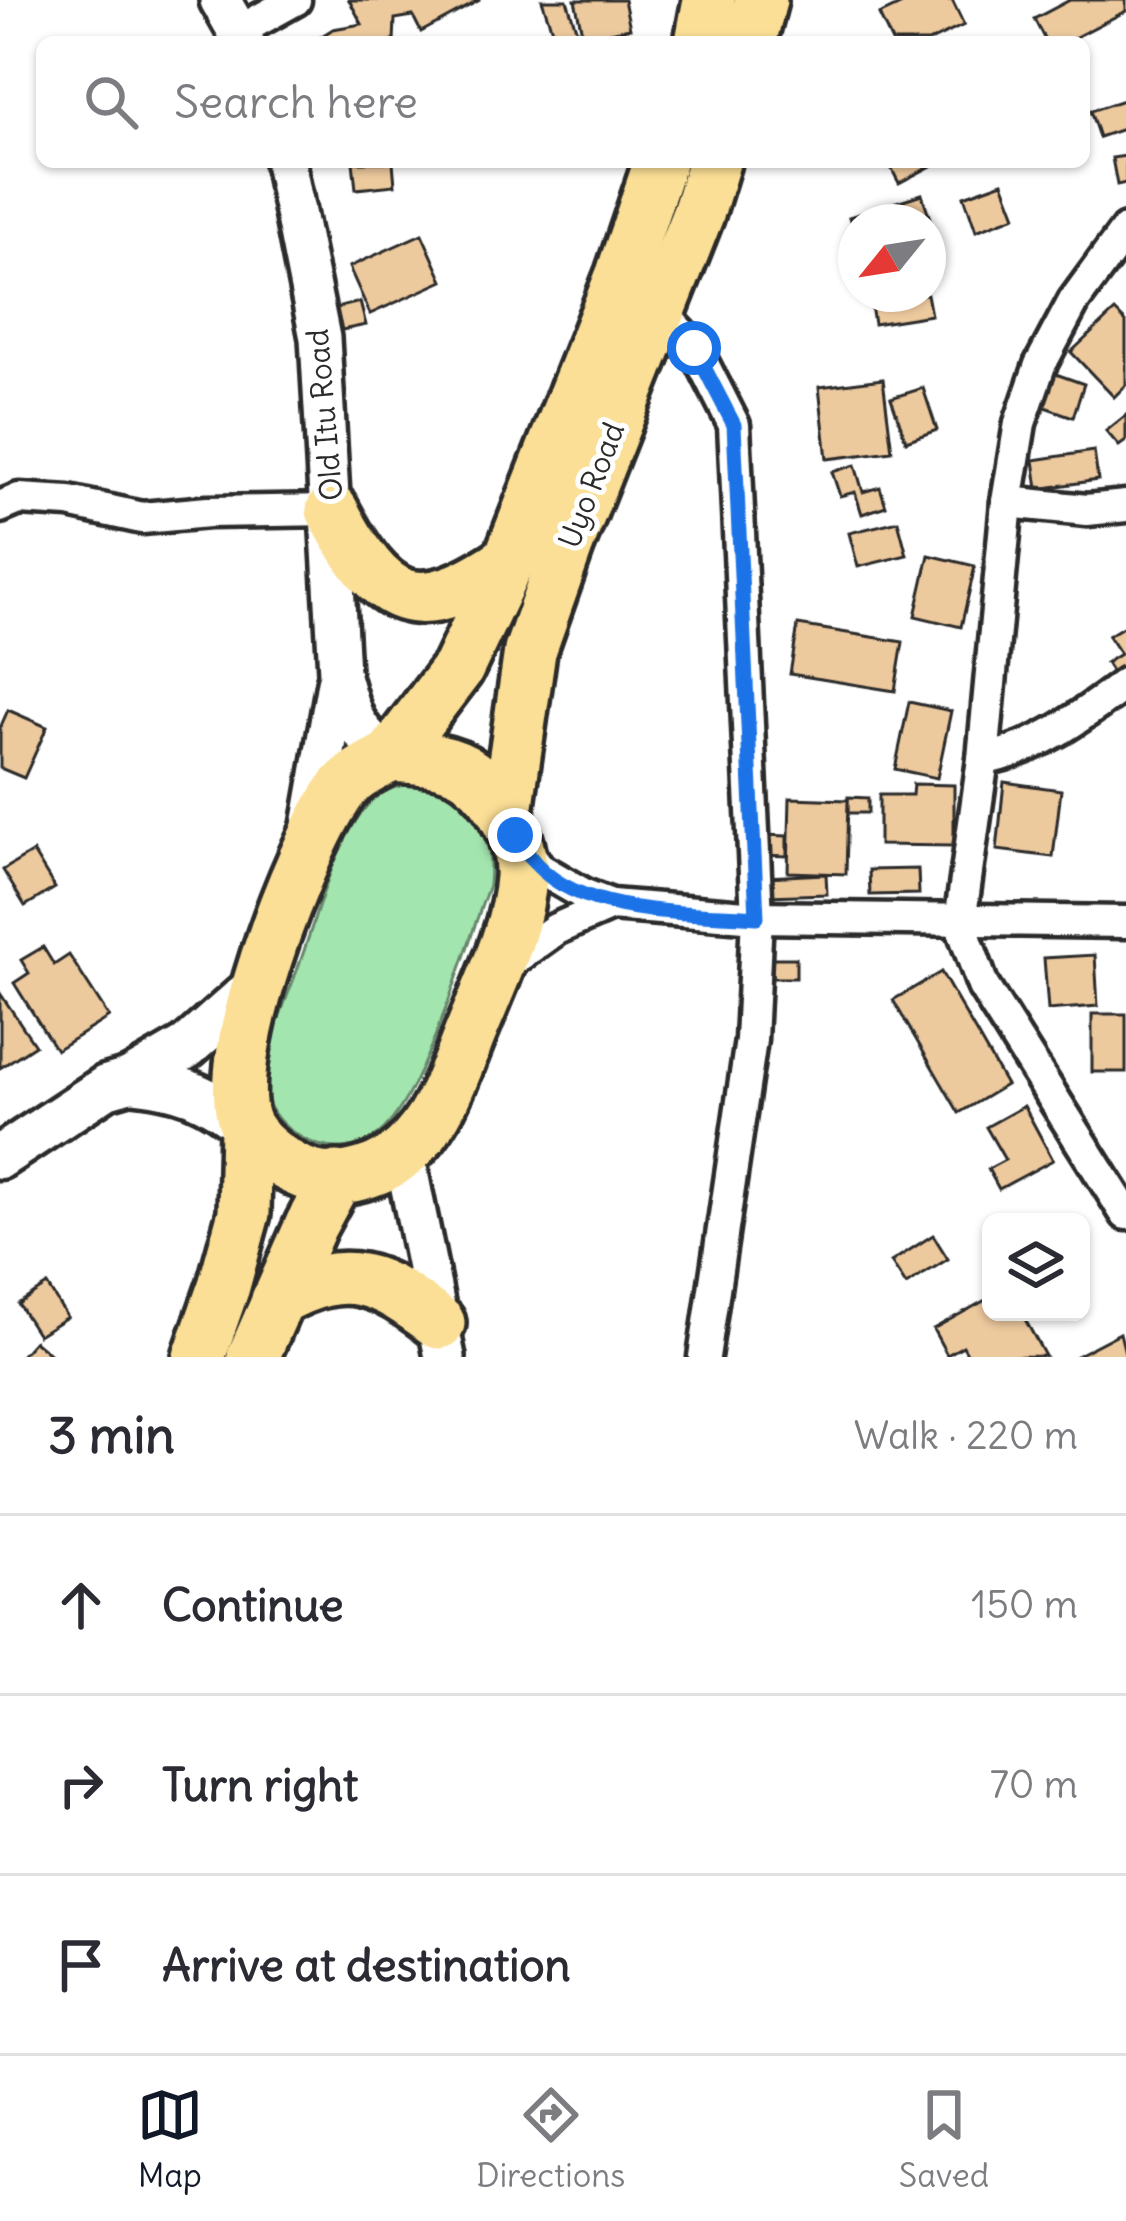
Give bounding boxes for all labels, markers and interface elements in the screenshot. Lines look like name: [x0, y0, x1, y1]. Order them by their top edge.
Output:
search box: [36, 36, 1090, 168]
icon: search: [78, 69, 144, 135]
text: Search here: [174, 74, 418, 130]
north arrow: [838, 204, 946, 312]
route start: [667, 321, 721, 375]
street label: Old Itu Road: [298, 328, 350, 502]
street label: Uyo Road: [550, 417, 632, 553]
route end: [488, 808, 542, 862]
map controls: [982, 1213, 1090, 1321]
button: layers: [982, 1213, 1090, 1321]
text: 3 min: [48, 1403, 175, 1467]
text: Walk · 220 m: [854, 1411, 1078, 1460]
icon: ahead: [48, 1572, 114, 1638]
text: Continue: [162, 1577, 344, 1633]
text: 150 m: [971, 1580, 1078, 1629]
icon: right: [48, 1752, 114, 1818]
text: Turn right: [162, 1757, 358, 1813]
text: 70 m: [990, 1760, 1078, 1809]
icon: arrive: [48, 1932, 114, 1998]
text: Arrive at destination: [162, 1937, 571, 1993]
tab: Map: [137, 2082, 203, 2196]
tab: Directions: [476, 2082, 625, 2196]
tab: Saved: [899, 2082, 989, 2196]

